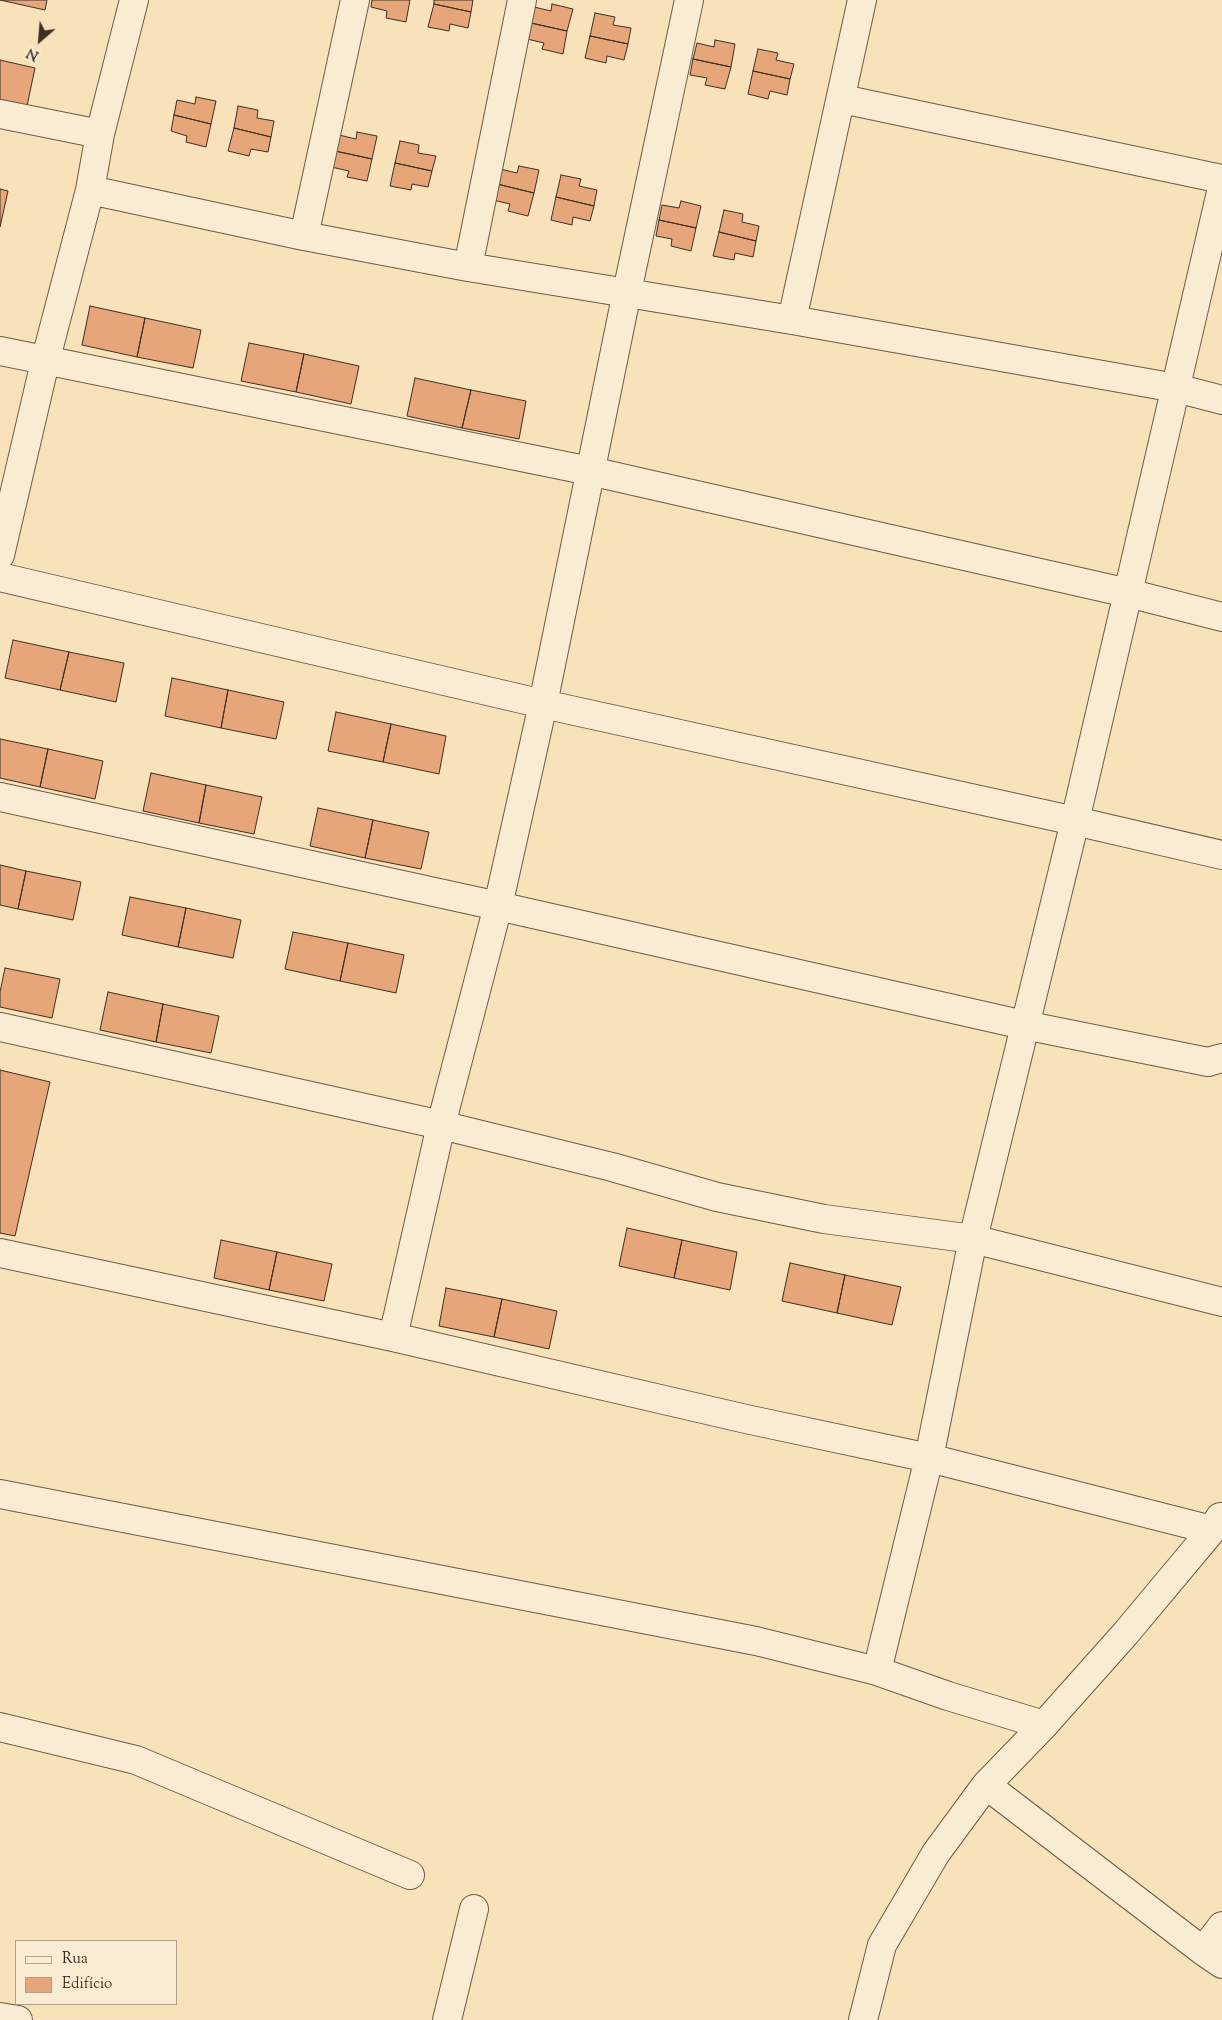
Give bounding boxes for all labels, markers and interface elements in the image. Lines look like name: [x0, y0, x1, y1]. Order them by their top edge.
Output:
north arrow: [15, 15, 65, 65]
text: N: [24, 42, 43, 65]
legend: [15, 1940, 178, 2005]
text: Rua: [62, 1949, 88, 1970]
text: Edifício: [62, 1974, 112, 1995]

